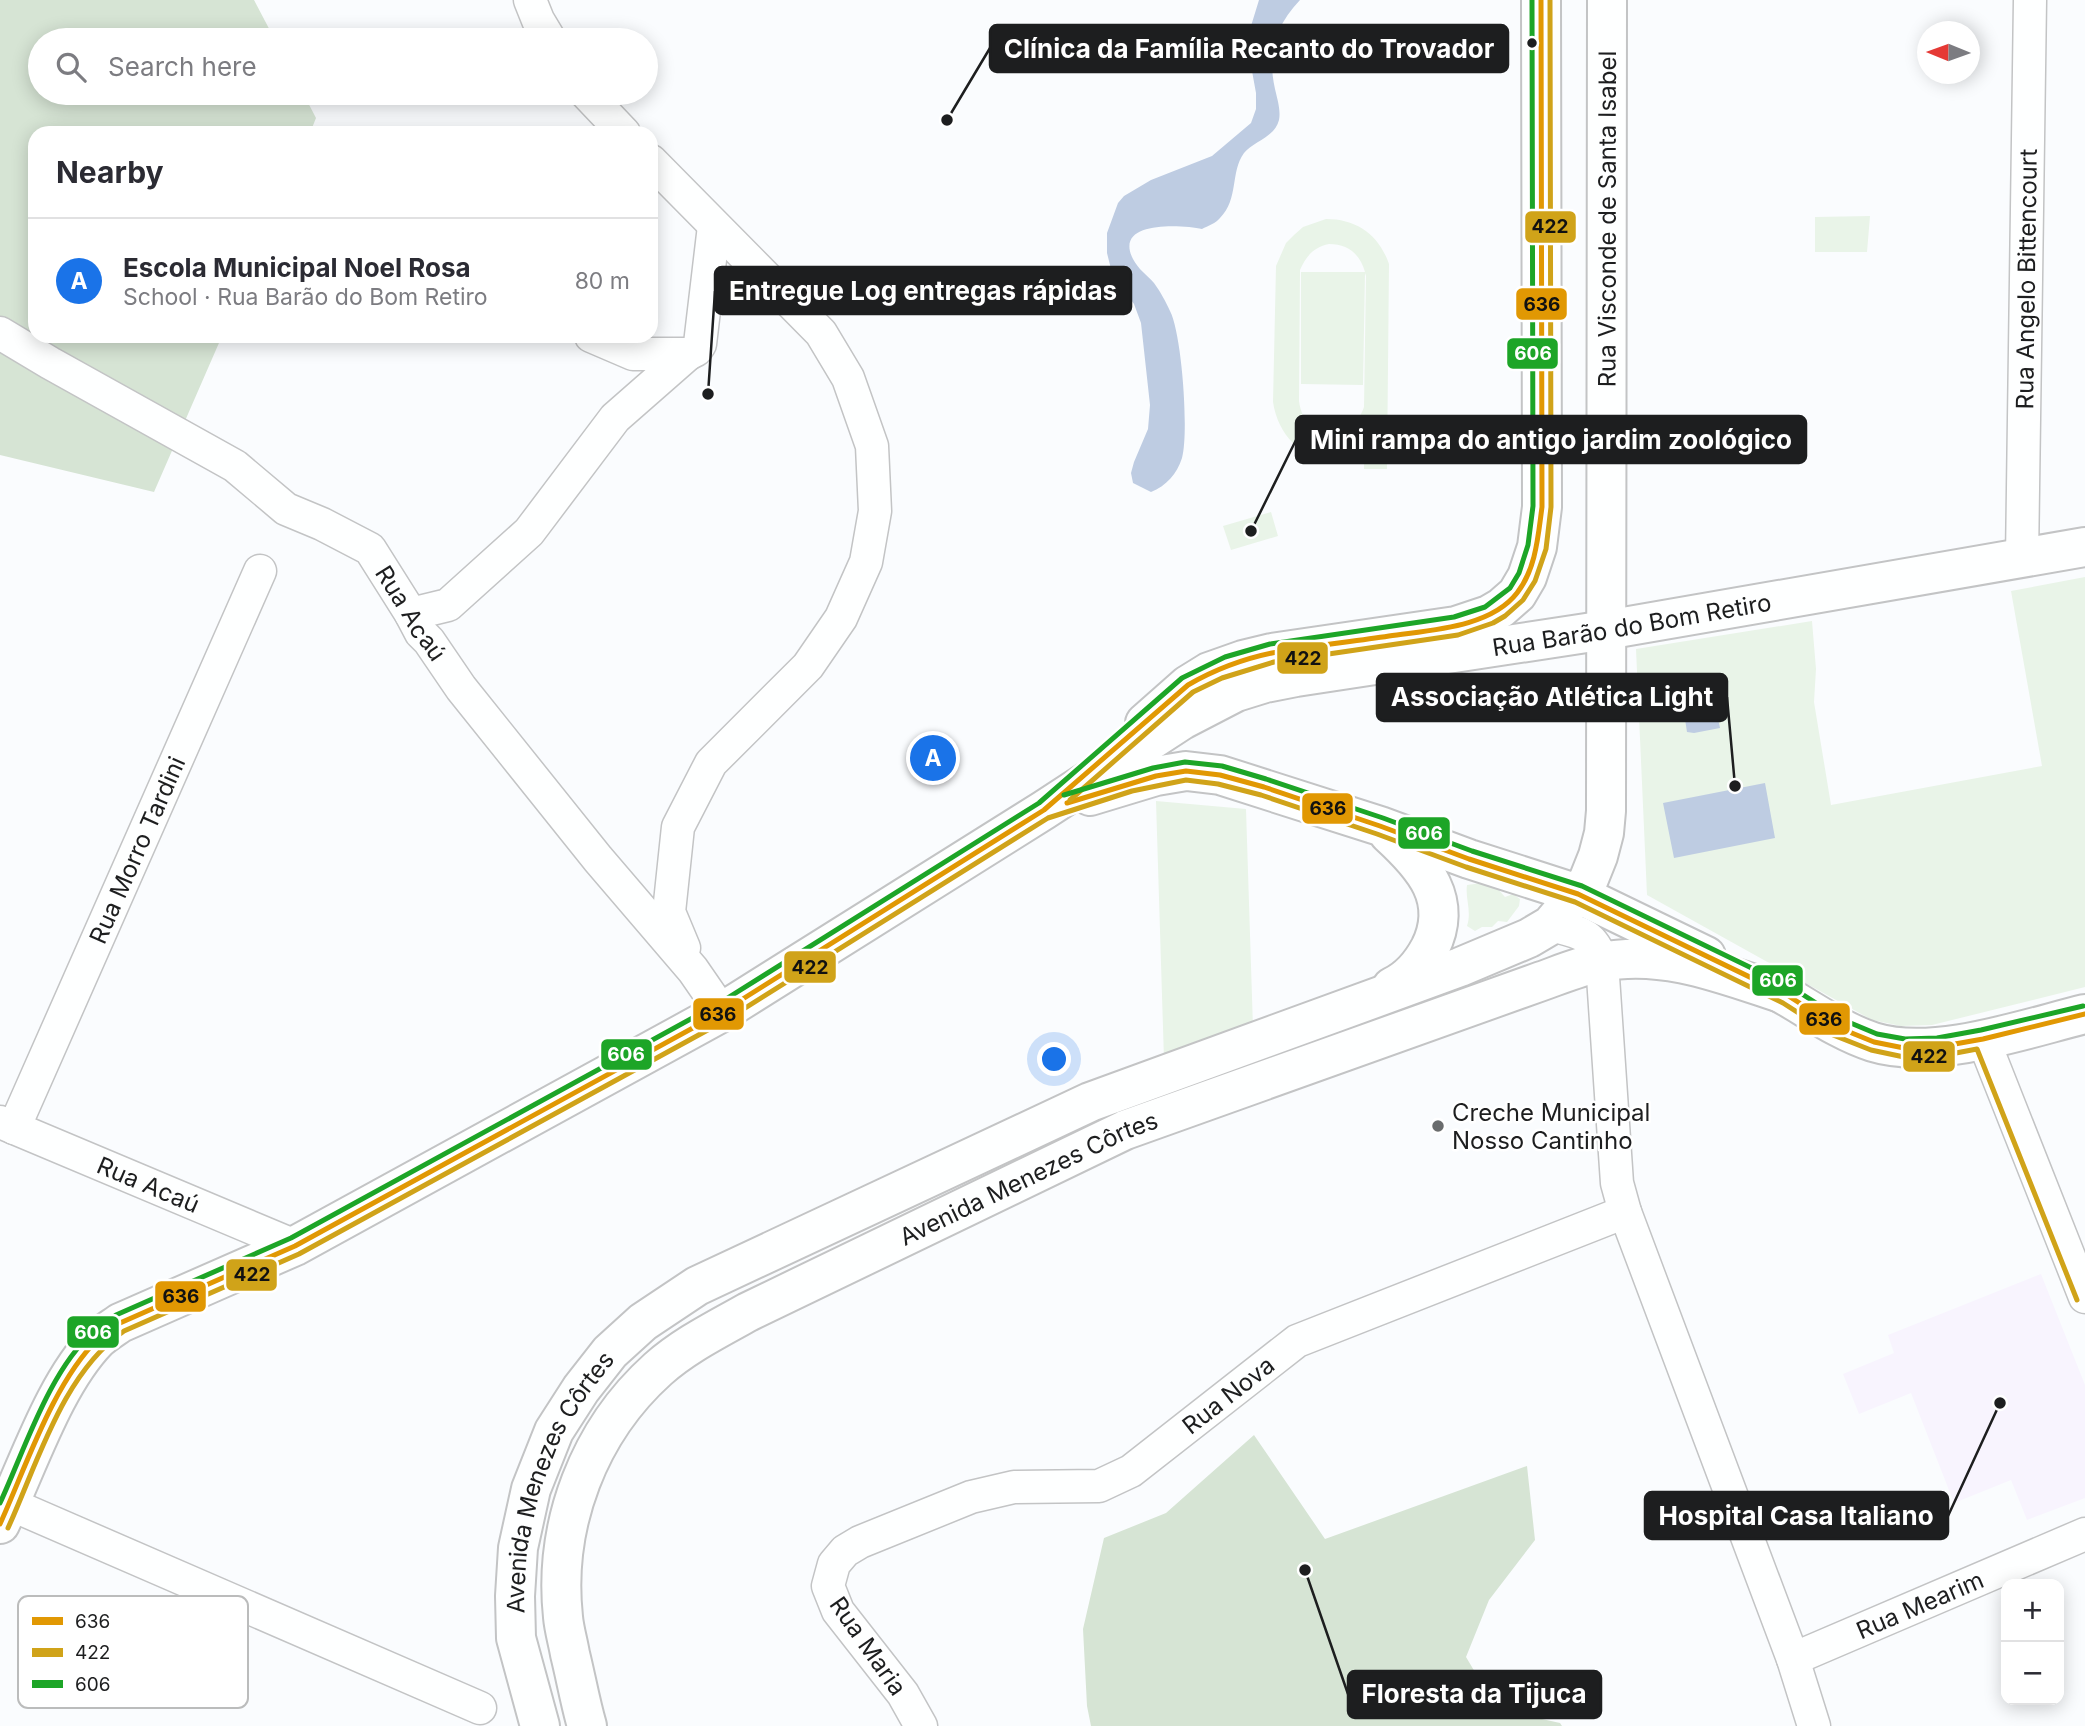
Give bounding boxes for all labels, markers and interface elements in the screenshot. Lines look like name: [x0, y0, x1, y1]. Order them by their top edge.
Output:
north arrow: [1917, 21, 1980, 84]
callout: Clínica da Família Recanto do Trovador: [990, 25, 1508, 72]
search box: [28, 28, 658, 105]
text: Clínica da Família Recanto do Trovador: [1004, 33, 1495, 64]
unlabelled marker: [1525, 36, 1539, 50]
icon: search: [52, 48, 90, 86]
text: Search here: [108, 51, 257, 82]
street label: Rua Visconde de Santa Isabel: [1592, 51, 1621, 387]
street label: Rua Angelo Bittencourt: [2010, 148, 2042, 409]
text: Nearby: [56, 154, 164, 190]
line badge: 422: [1524, 210, 1577, 244]
text: 422: [1532, 215, 1568, 238]
text: Escola Municipal Noel Rosa: [123, 252, 471, 283]
text: A: [70, 267, 88, 295]
text: 80 m: [575, 267, 630, 295]
callout: Entregue Log entregas rápidas: [715, 267, 1131, 314]
text: Entregue Log entregas rápidas: [729, 275, 1117, 306]
text: School · Rua Barão do Bom Retiro: [123, 283, 488, 311]
line badge: 636: [1515, 287, 1568, 321]
text: 636: [1524, 293, 1560, 316]
line badge: 606: [1506, 337, 1559, 370]
text: 606: [1514, 342, 1552, 365]
callout: Mini rampa do antigo jardim zoológico: [1296, 416, 1806, 463]
text: Mini rampa do antigo jardim zoológico: [1310, 424, 1792, 455]
street label: Rua Acaú: [370, 560, 453, 666]
street label: Rua Barão do Bom Retiro: [1490, 587, 1773, 662]
line badge: 422: [1276, 641, 1329, 675]
text: 422: [1285, 647, 1321, 670]
callout: Associação Atlética Light: [1377, 674, 1727, 721]
text: Associação Atlética Light: [1391, 681, 1714, 712]
pin: A: [910, 732, 956, 784]
street label: Rua Morro Tardini: [83, 752, 191, 948]
line badge: 636: [1301, 792, 1354, 825]
text: 636: [1310, 797, 1346, 820]
line badge: 606: [1397, 816, 1451, 850]
text: 606: [1405, 822, 1443, 845]
line badge: 422: [783, 950, 837, 984]
text: 422: [792, 956, 828, 979]
line badge: 606: [1751, 964, 1804, 997]
text: 606: [1759, 969, 1797, 992]
line badge: 636: [692, 997, 745, 1031]
line badge: 636: [1798, 1002, 1851, 1036]
text: 636: [700, 1003, 736, 1026]
text: 636: [1806, 1008, 1842, 1031]
line badge: 606: [600, 1038, 653, 1071]
line badge: 422: [1902, 1040, 1956, 1073]
your location: [1037, 1042, 1071, 1076]
text: 606: [607, 1043, 645, 1066]
text: 422: [1911, 1045, 1947, 1068]
place label: Creche Municipal Nosso Cantinho: [1452, 1098, 1650, 1155]
street label: Avenida Menezes Côrtes: [895, 1105, 1161, 1251]
marker: Creche Municipal Nosso Cantinho: [1430, 1118, 1446, 1134]
street label: Rua Acaú: [93, 1150, 204, 1219]
line badge: 422: [225, 1258, 278, 1292]
text: 422: [234, 1263, 270, 1286]
line badge: 636: [154, 1280, 207, 1313]
text: 636: [163, 1285, 199, 1308]
line badge: 606: [66, 1315, 120, 1349]
text: 606: [74, 1321, 112, 1344]
street label: Avenida Menezes Côrtes: [500, 1345, 620, 1614]
street label: Rua Nova: [1176, 1350, 1280, 1440]
callout: Hospital Casa Italiano: [1645, 1492, 1948, 1539]
text: Hospital Casa Italiano: [1658, 1500, 1934, 1531]
street label: Rua Mearim: [1852, 1565, 1988, 1645]
map controls: [2001, 1579, 2064, 1705]
button: +: [2001, 1579, 2064, 1642]
street label: Rua Maria: [824, 1591, 912, 1701]
legend: [18, 1596, 248, 1708]
text: 636: [75, 1610, 110, 1633]
text: 422: [75, 1641, 110, 1664]
button: −: [2001, 1642, 2064, 1705]
callout: Floresta da Tijuca: [1348, 1671, 1601, 1718]
text: 606: [75, 1673, 111, 1696]
text: Floresta da Tijuca: [1361, 1678, 1587, 1709]

